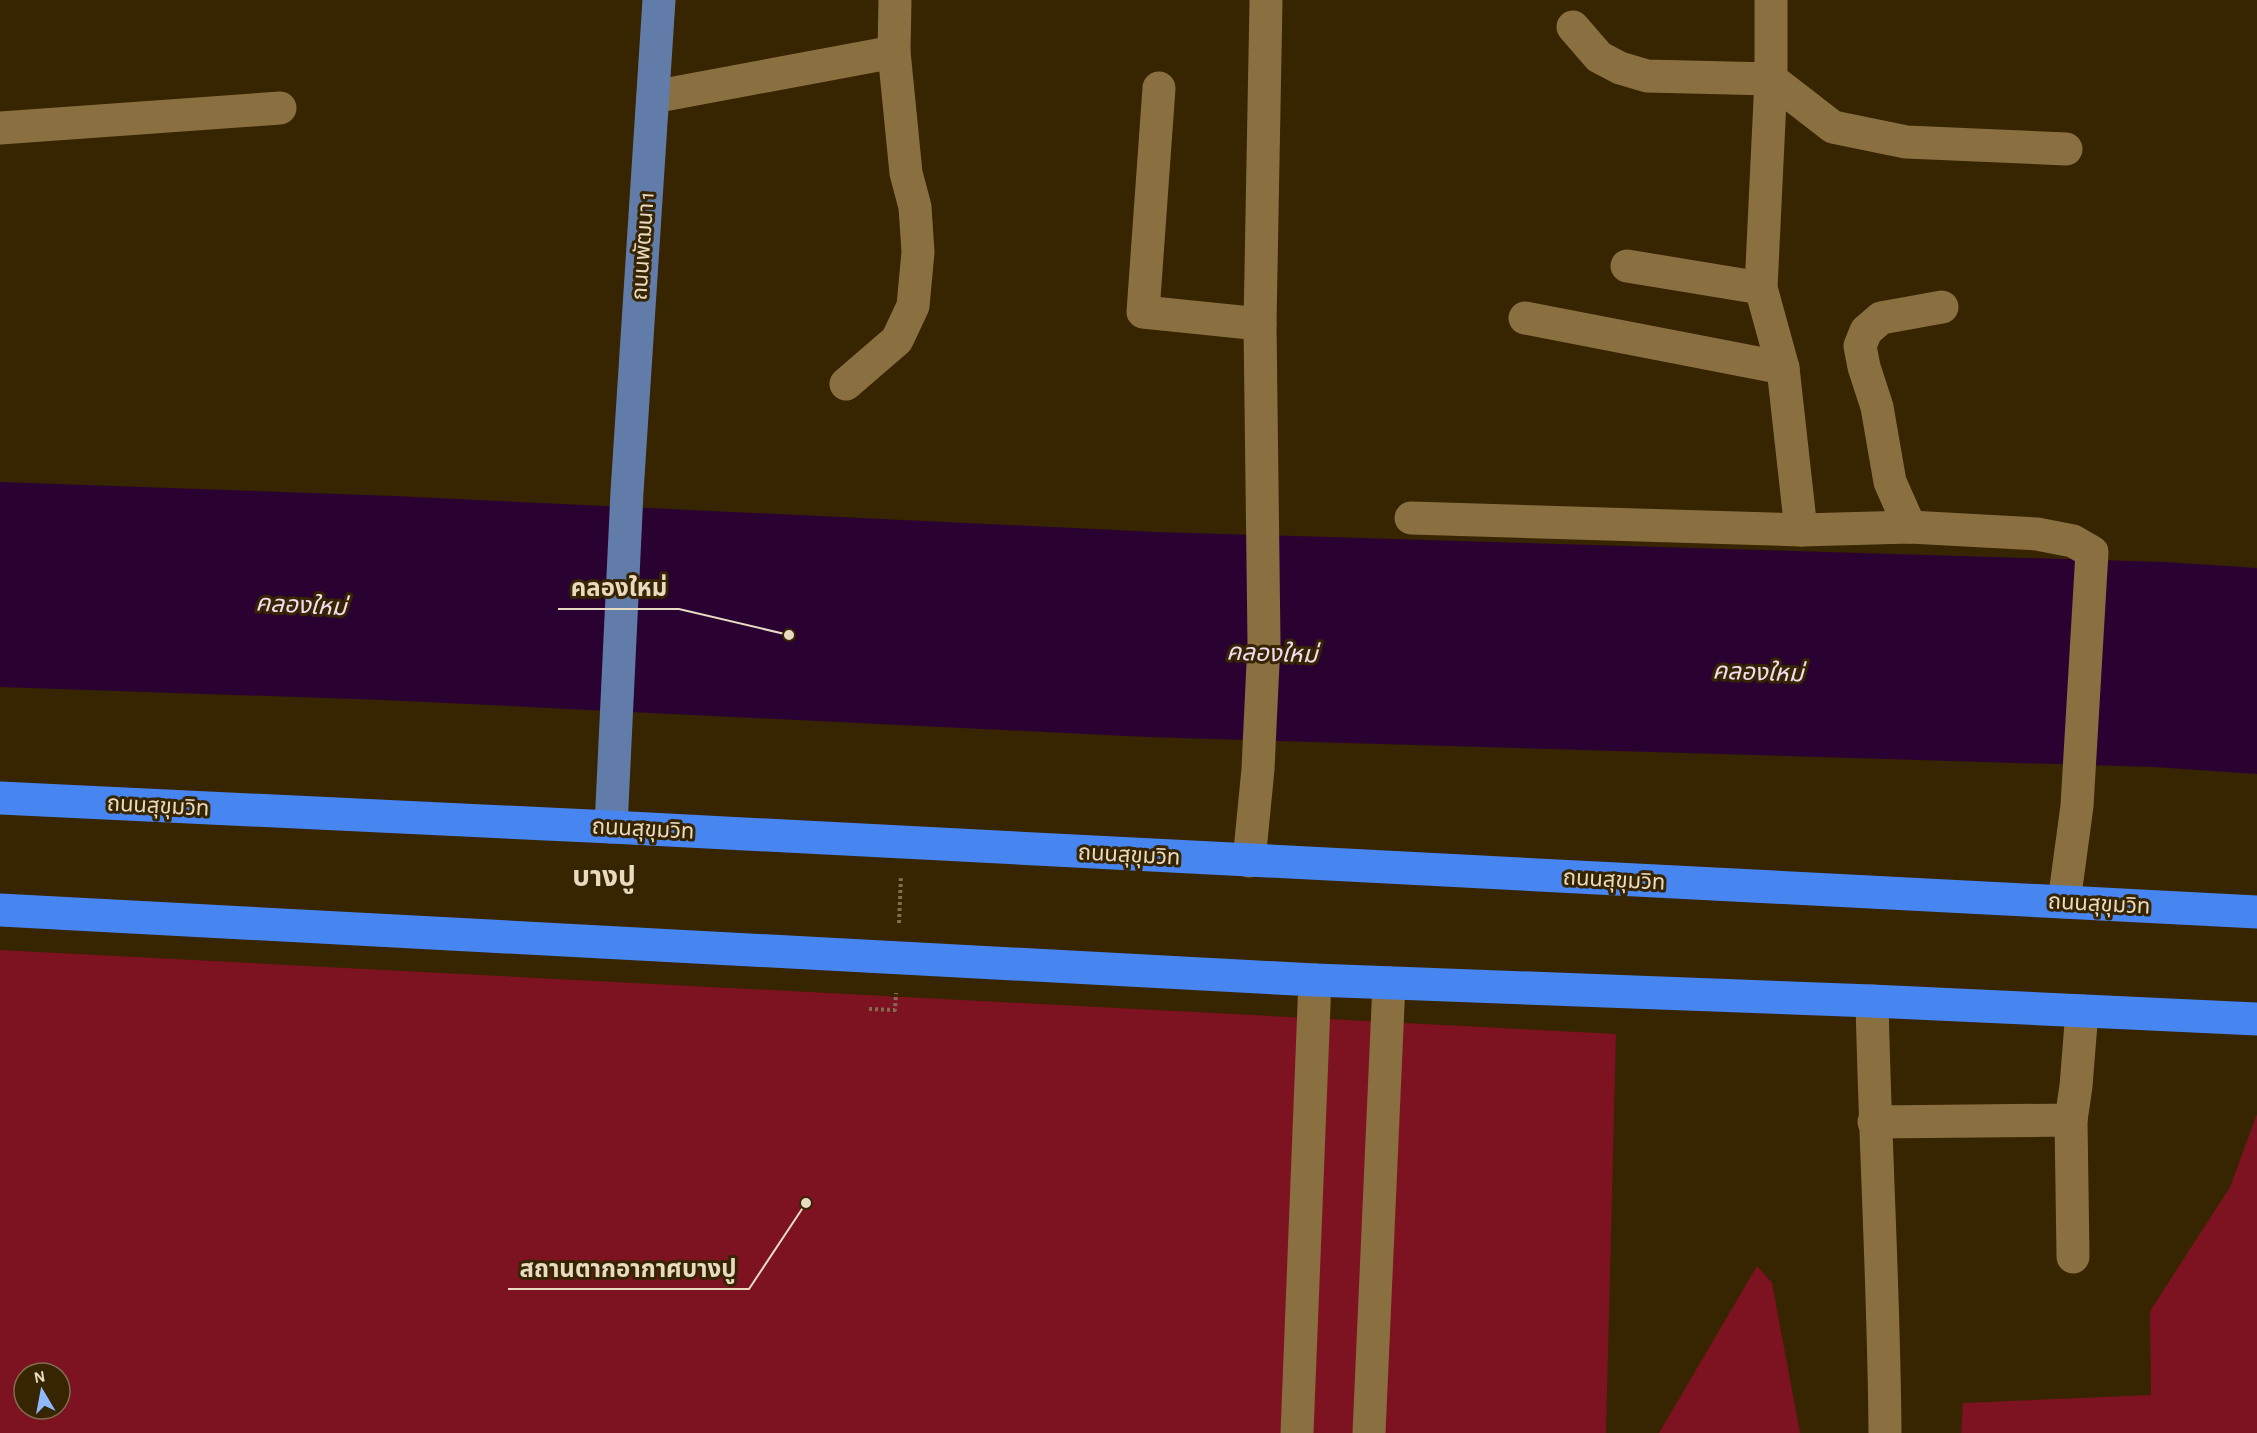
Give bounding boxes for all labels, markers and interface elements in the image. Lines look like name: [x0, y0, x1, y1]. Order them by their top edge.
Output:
street label: ถนนพัฒนา 1: [628, 191, 658, 301]
callout: คลองใหม่: [558, 567, 679, 609]
text: คลองใหม่: [571, 574, 667, 601]
water label: คลองใหม่: [255, 590, 350, 621]
water label: คลองใหม่: [1226, 638, 1321, 668]
water label: คลองใหม่: [1712, 657, 1807, 687]
street label: ถนนสุขุมวิท: [106, 792, 210, 822]
street label: ถนนสุขุมวิท: [591, 815, 695, 845]
street label: ถนนสุขุมวิท: [1077, 841, 1181, 871]
district label: บางปู: [572, 864, 636, 894]
street label: ถนนสุขุมวิท: [1562, 866, 1666, 896]
street label: ถนนสุขุมวิท: [2047, 890, 2151, 920]
callout: สถานตากอากาศบางปู: [508, 1247, 749, 1289]
text: สถานตากอากาศบางปู: [519, 1258, 737, 1284]
north arrow: [12, 1361, 72, 1421]
text: N: [33, 1368, 46, 1386]

